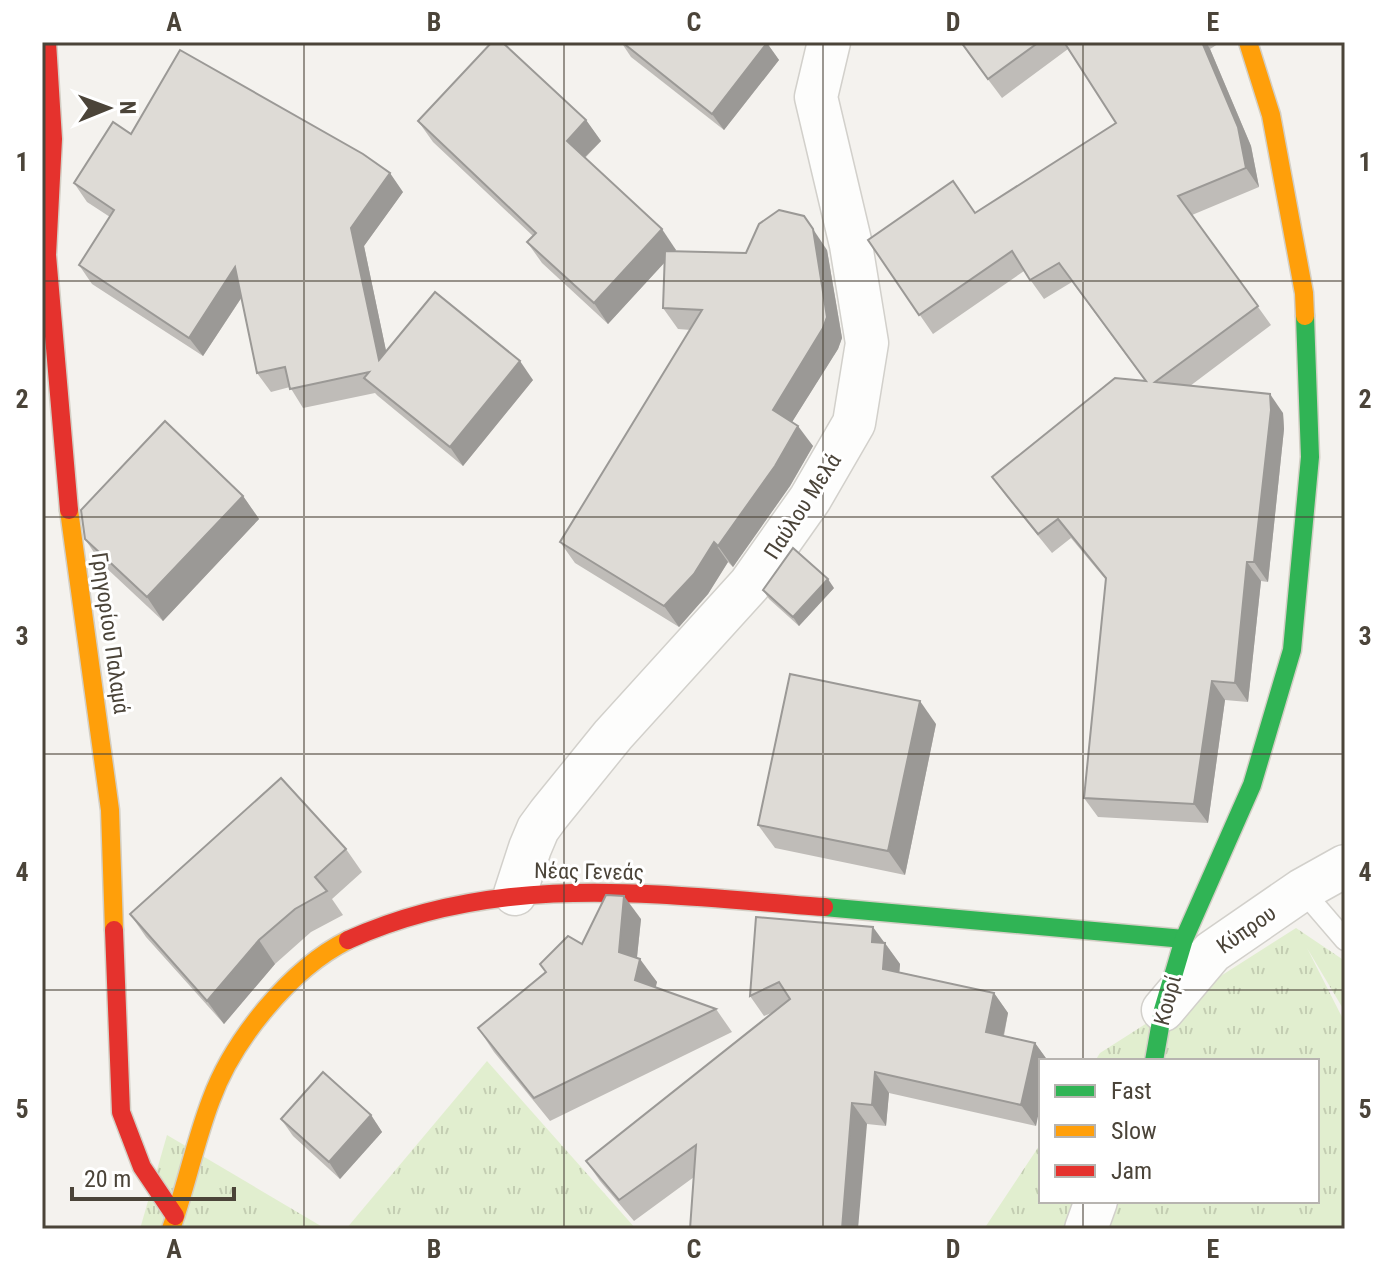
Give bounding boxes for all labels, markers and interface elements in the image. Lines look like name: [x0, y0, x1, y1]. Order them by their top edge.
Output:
text: A: [166, 7, 182, 37]
text: B: [427, 7, 441, 37]
text: C: [687, 7, 702, 37]
text: D: [946, 7, 960, 37]
text: E: [1207, 7, 1220, 37]
north arrow: [68, 68, 148, 148]
text: N: [115, 101, 140, 115]
text: 1: [15, 147, 29, 177]
text: 1: [1358, 147, 1372, 177]
text: 2: [15, 384, 29, 414]
text: 2: [1358, 384, 1372, 414]
street label: Παύλου Μελά: [759, 449, 846, 564]
street label: Γρηγορίου Παλαμά: [87, 551, 134, 715]
text: 3: [15, 621, 29, 651]
text: 3: [1358, 621, 1372, 651]
text: 4: [15, 857, 29, 887]
text: 4: [1358, 857, 1372, 887]
street label: Νέας Γενεάς: [534, 858, 644, 885]
street label: Κύπρου: [1212, 900, 1281, 959]
street label: Κουρί: [1149, 972, 1186, 1028]
legend: [1039, 1059, 1319, 1203]
text: Fast: [1111, 1077, 1152, 1105]
text: 5: [15, 1094, 29, 1124]
text: 5: [1358, 1094, 1372, 1124]
text: Slow: [1111, 1117, 1157, 1145]
scale bar: [72, 1151, 234, 1201]
text: Jam: [1111, 1157, 1152, 1185]
text: 20 m: [84, 1165, 131, 1193]
text: A: [166, 1234, 182, 1264]
text: B: [427, 1234, 441, 1264]
text: C: [687, 1234, 702, 1264]
text: D: [946, 1234, 960, 1264]
text: E: [1207, 1234, 1220, 1264]

